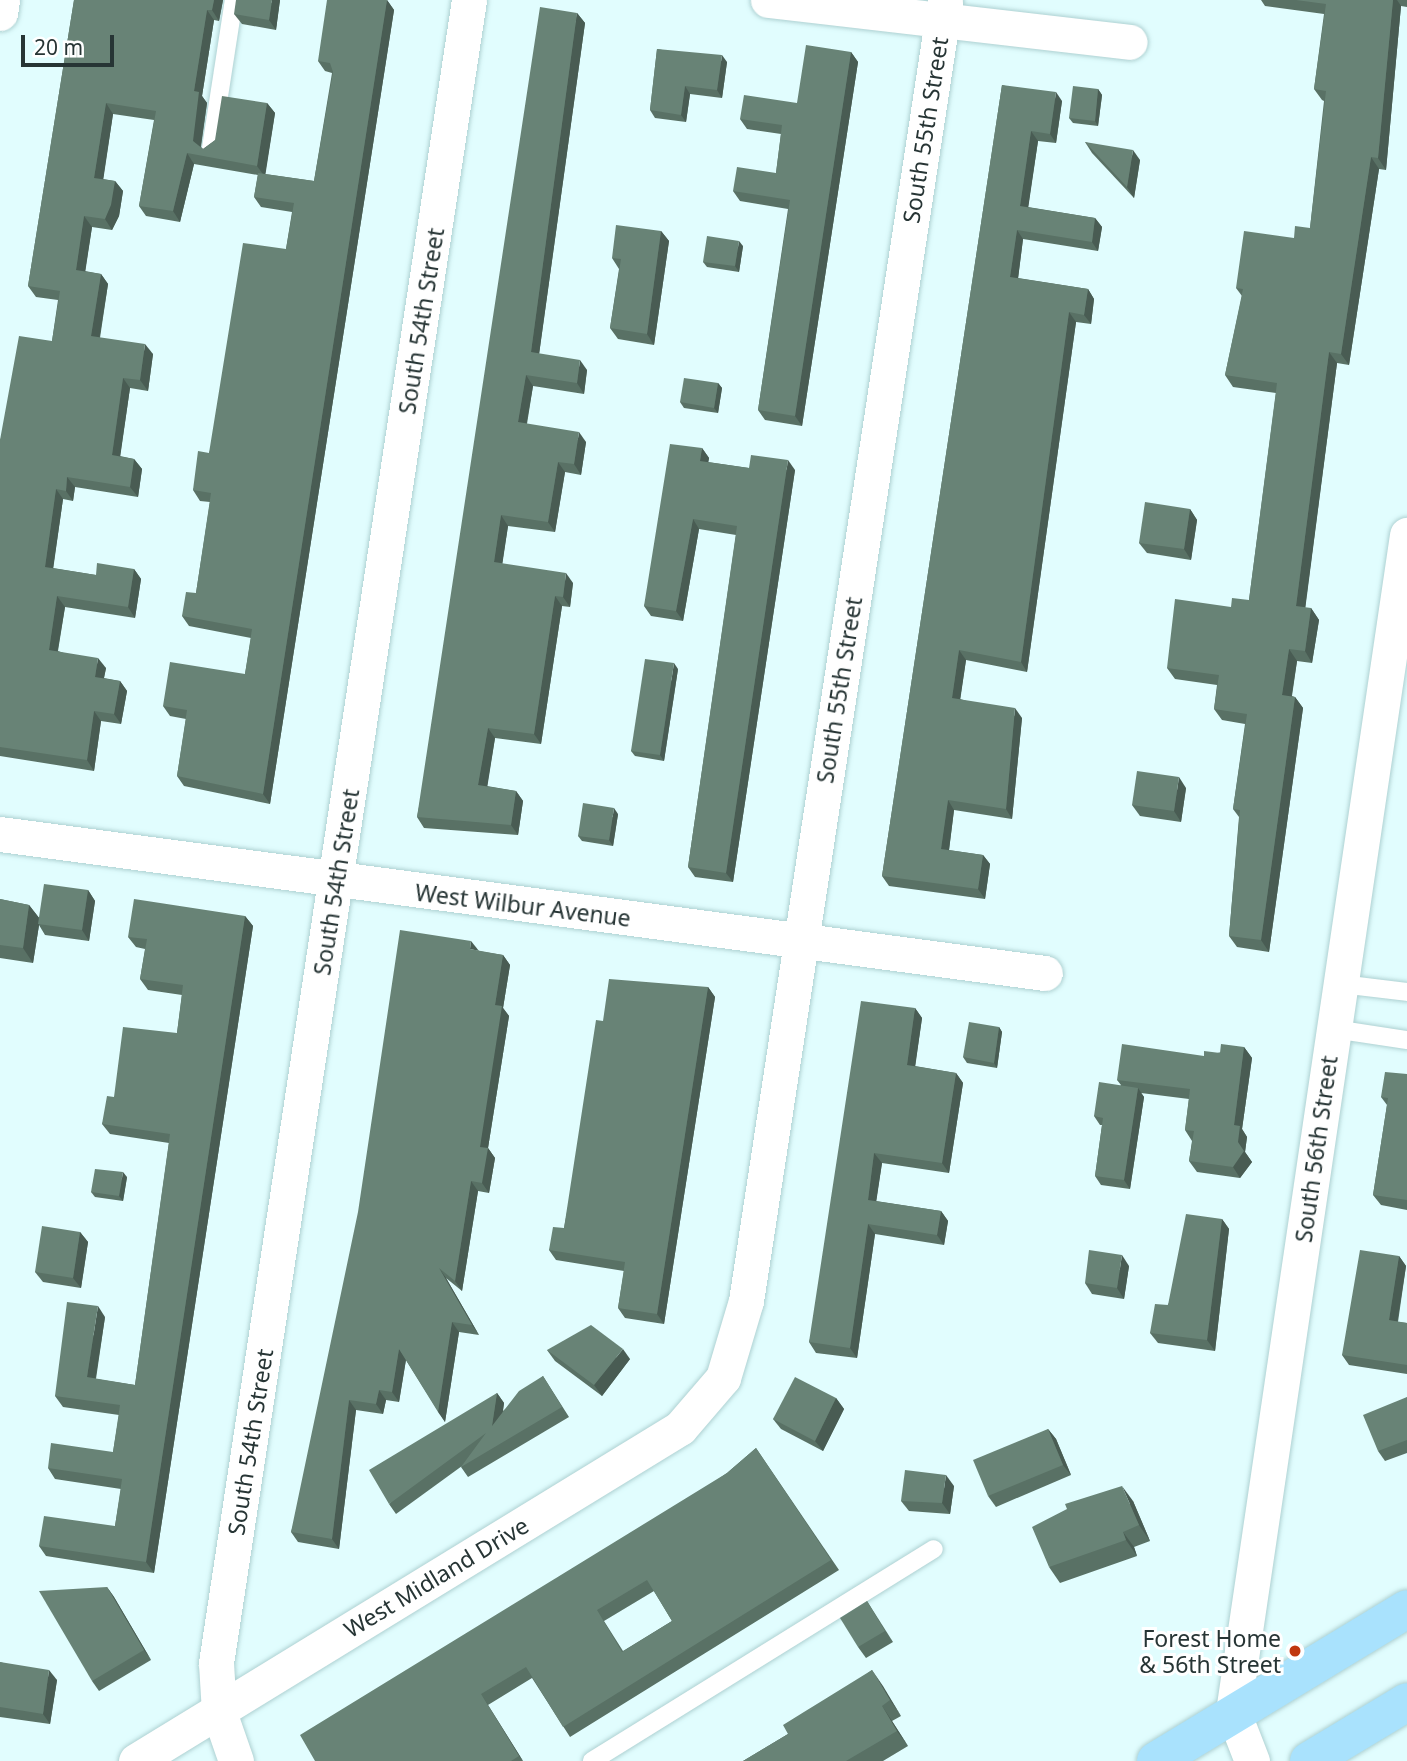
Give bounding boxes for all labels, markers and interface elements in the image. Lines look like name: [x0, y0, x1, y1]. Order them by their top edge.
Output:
scale bar: [24, 21, 117, 65]
text: 20 m: [34, 33, 83, 61]
street label: South 55th Street: [897, 35, 953, 225]
street label: South 54th Street: [393, 226, 449, 416]
street label: South 55th Street: [811, 595, 867, 785]
street label: South 54th Street: [308, 787, 364, 977]
street label: West Wilbur Avenue: [414, 878, 632, 932]
street label: South 56th Street: [1289, 1054, 1343, 1244]
street label: South 54th Street: [222, 1347, 278, 1537]
street label: West Midland Drive: [339, 1511, 533, 1643]
place label: Forest Home & 56th Street: [1139, 1624, 1281, 1678]
marker: Forest Home & 56th Street: [1287, 1643, 1303, 1659]

